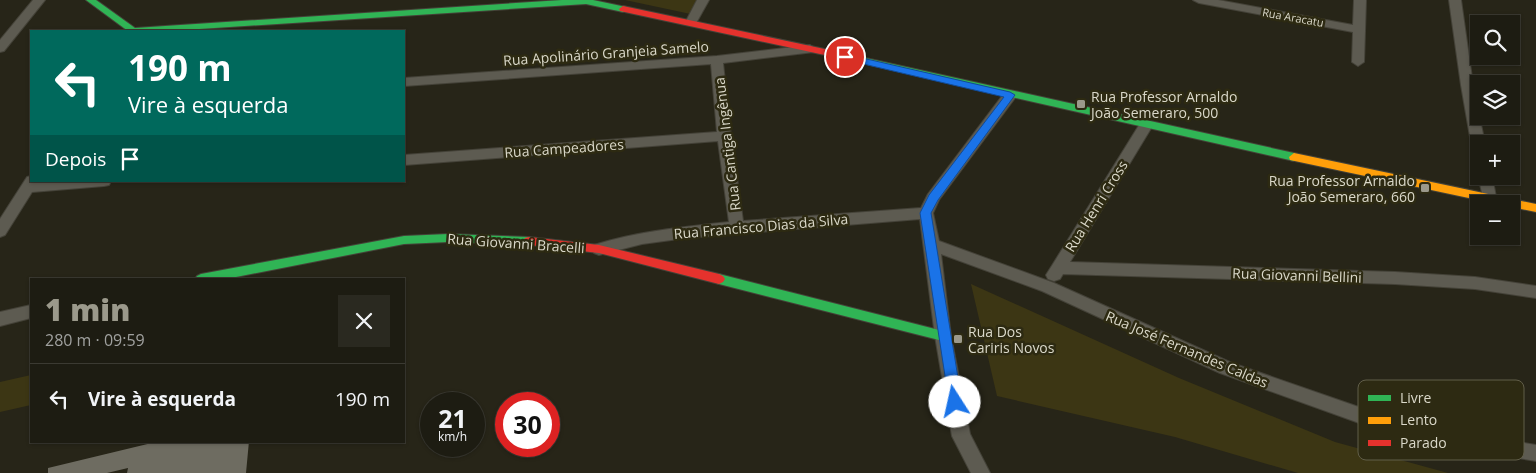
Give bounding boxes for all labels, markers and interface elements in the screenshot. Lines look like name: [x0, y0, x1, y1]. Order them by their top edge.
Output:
street label: Rua Aracatu: [1261, 4, 1325, 30]
map controls: [1470, 15, 1520, 245]
button: search: [1470, 15, 1520, 65]
street label: Rua Apolinário Granjeia Samelo: [503, 36, 709, 70]
pin: [824, 36, 866, 78]
icon: arrive: [831, 43, 859, 71]
text: 190 m: [128, 44, 232, 91]
icon: left: [45, 50, 110, 115]
button: layers: [1470, 75, 1520, 125]
street label: Rua Cantiga Ingênua: [709, 76, 745, 212]
place label: Rua Professor Arnaldo João Semeraro, 500: [1089, 87, 1237, 122]
text: Vire à esquerda: [128, 89, 289, 119]
marker: Rua Professor Arnaldo João Semeraro, 500: [1075, 98, 1087, 110]
street label: Rua Campeadores: [504, 134, 625, 162]
button: +: [1470, 135, 1520, 185]
icon: arrive: [116, 145, 144, 173]
text: Depois: [45, 146, 106, 172]
street label: Rua Henri Cross: [1060, 156, 1132, 255]
place label: Rua Professor Arnaldo João Semeraro, 660: [1269, 171, 1415, 206]
marker: Rua Professor Arnaldo João Semeraro, 660: [1419, 182, 1431, 194]
button: −: [1470, 195, 1520, 245]
street label: Rua Francisco Dias da Silva: [673, 209, 849, 243]
street label: Rua Giovanni Bracelli: [447, 229, 585, 257]
street label: Rua Giovanni Bellini: [1232, 263, 1362, 287]
text: 1 min: [45, 289, 130, 330]
button: close: [338, 295, 390, 347]
street label: Rua José Fernandes Caldas: [1103, 306, 1271, 392]
place label: Rua Dos Cariris Novos: [968, 322, 1055, 357]
text: 280 m · 09:59: [45, 329, 145, 351]
marker: Rua Dos Cariris Novos: [952, 333, 964, 345]
position arrow: [928, 375, 980, 427]
legend: [1358, 380, 1524, 460]
icon: left: [45, 385, 73, 413]
text: Vire à esquerda: [88, 386, 236, 412]
text: 190 m: [335, 386, 390, 412]
text: Livre: [1400, 388, 1432, 407]
speed limit sign: 30: [495, 392, 560, 457]
text: 21: [438, 401, 467, 435]
text: Lento: [1400, 410, 1437, 429]
text: km/h: [438, 428, 467, 445]
text: Parado: [1400, 433, 1447, 452]

